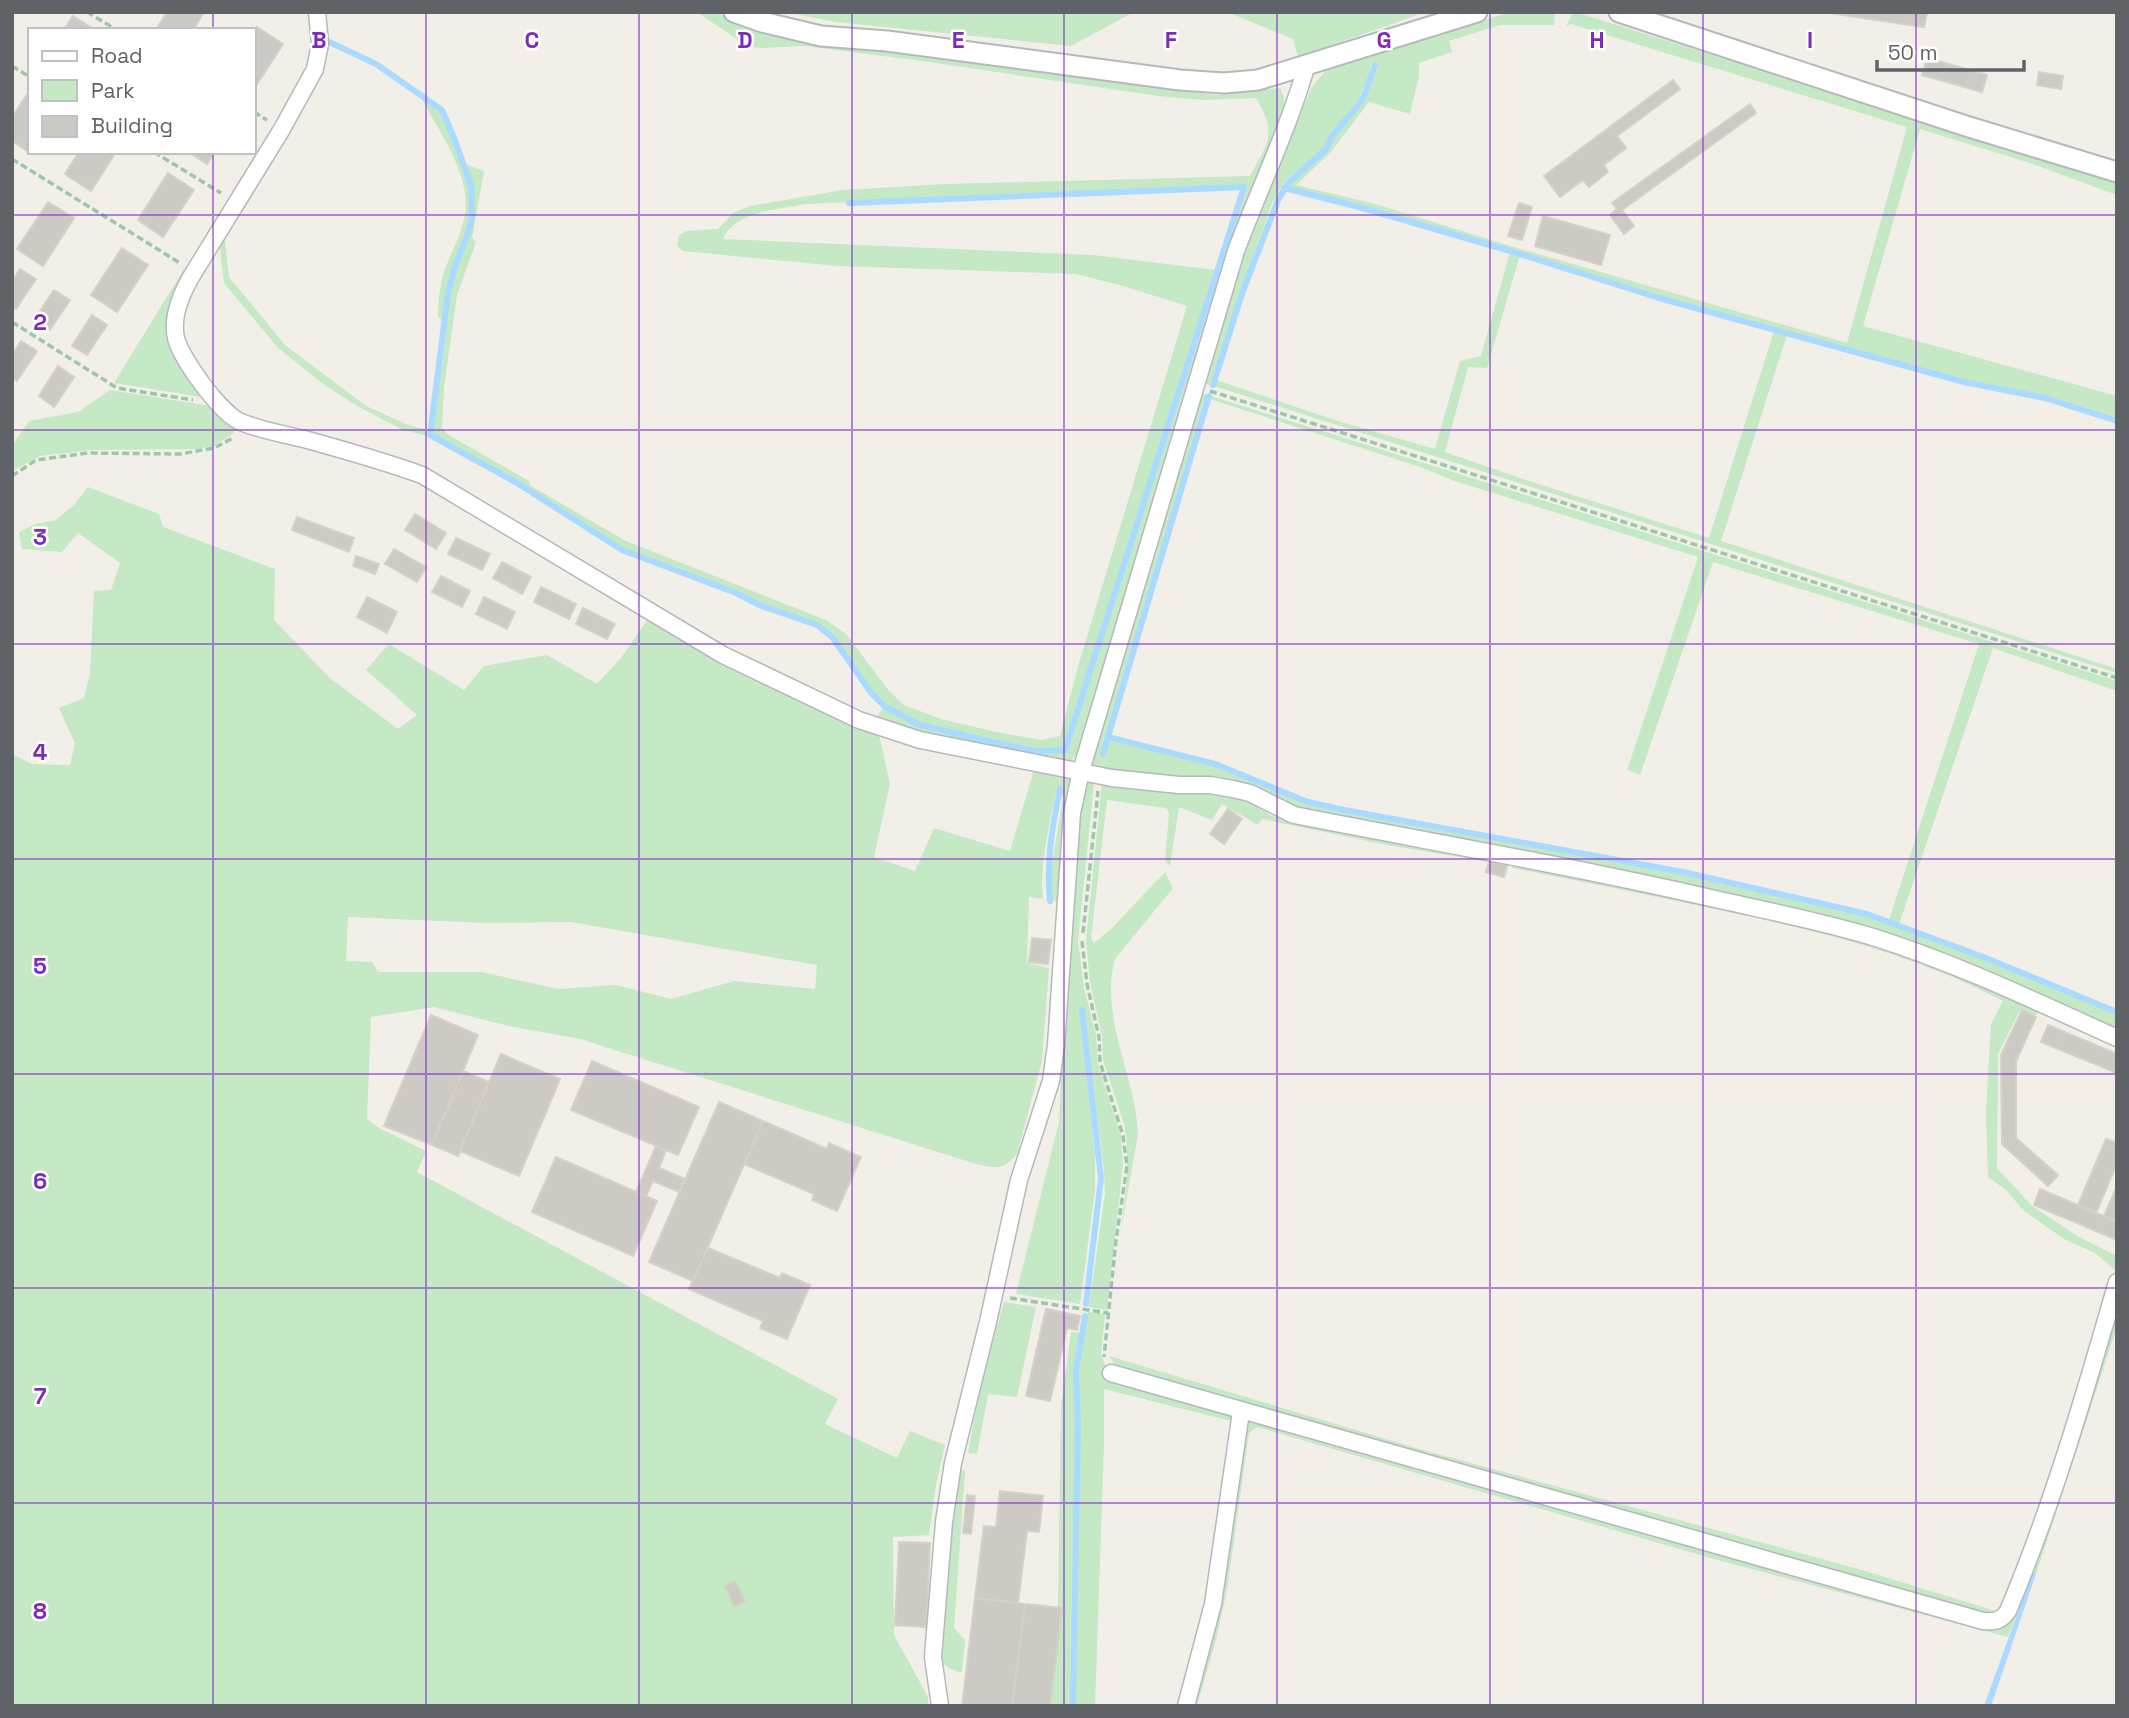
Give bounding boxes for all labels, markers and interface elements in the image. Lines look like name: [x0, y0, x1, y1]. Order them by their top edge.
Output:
text: B: [311, 25, 327, 55]
text: C: [525, 25, 539, 55]
text: D: [737, 25, 753, 55]
text: E: [952, 25, 964, 55]
text: F: [1165, 25, 1177, 55]
text: G: [1376, 25, 1392, 55]
text: H: [1589, 25, 1605, 55]
text: I: [1807, 25, 1813, 55]
legend: [28, 28, 256, 154]
scale bar: [1877, 28, 2024, 72]
text: 50 m: [1888, 39, 1938, 66]
text: Road: [91, 42, 143, 69]
text: Park: [91, 77, 135, 104]
text: Building: [91, 112, 173, 139]
text: 2: [33, 307, 47, 337]
text: 3: [33, 522, 47, 552]
text: 4: [33, 737, 48, 767]
text: 5: [33, 951, 47, 981]
text: 6: [33, 1166, 47, 1196]
text: 7: [34, 1381, 47, 1411]
text: 8: [33, 1596, 47, 1626]

